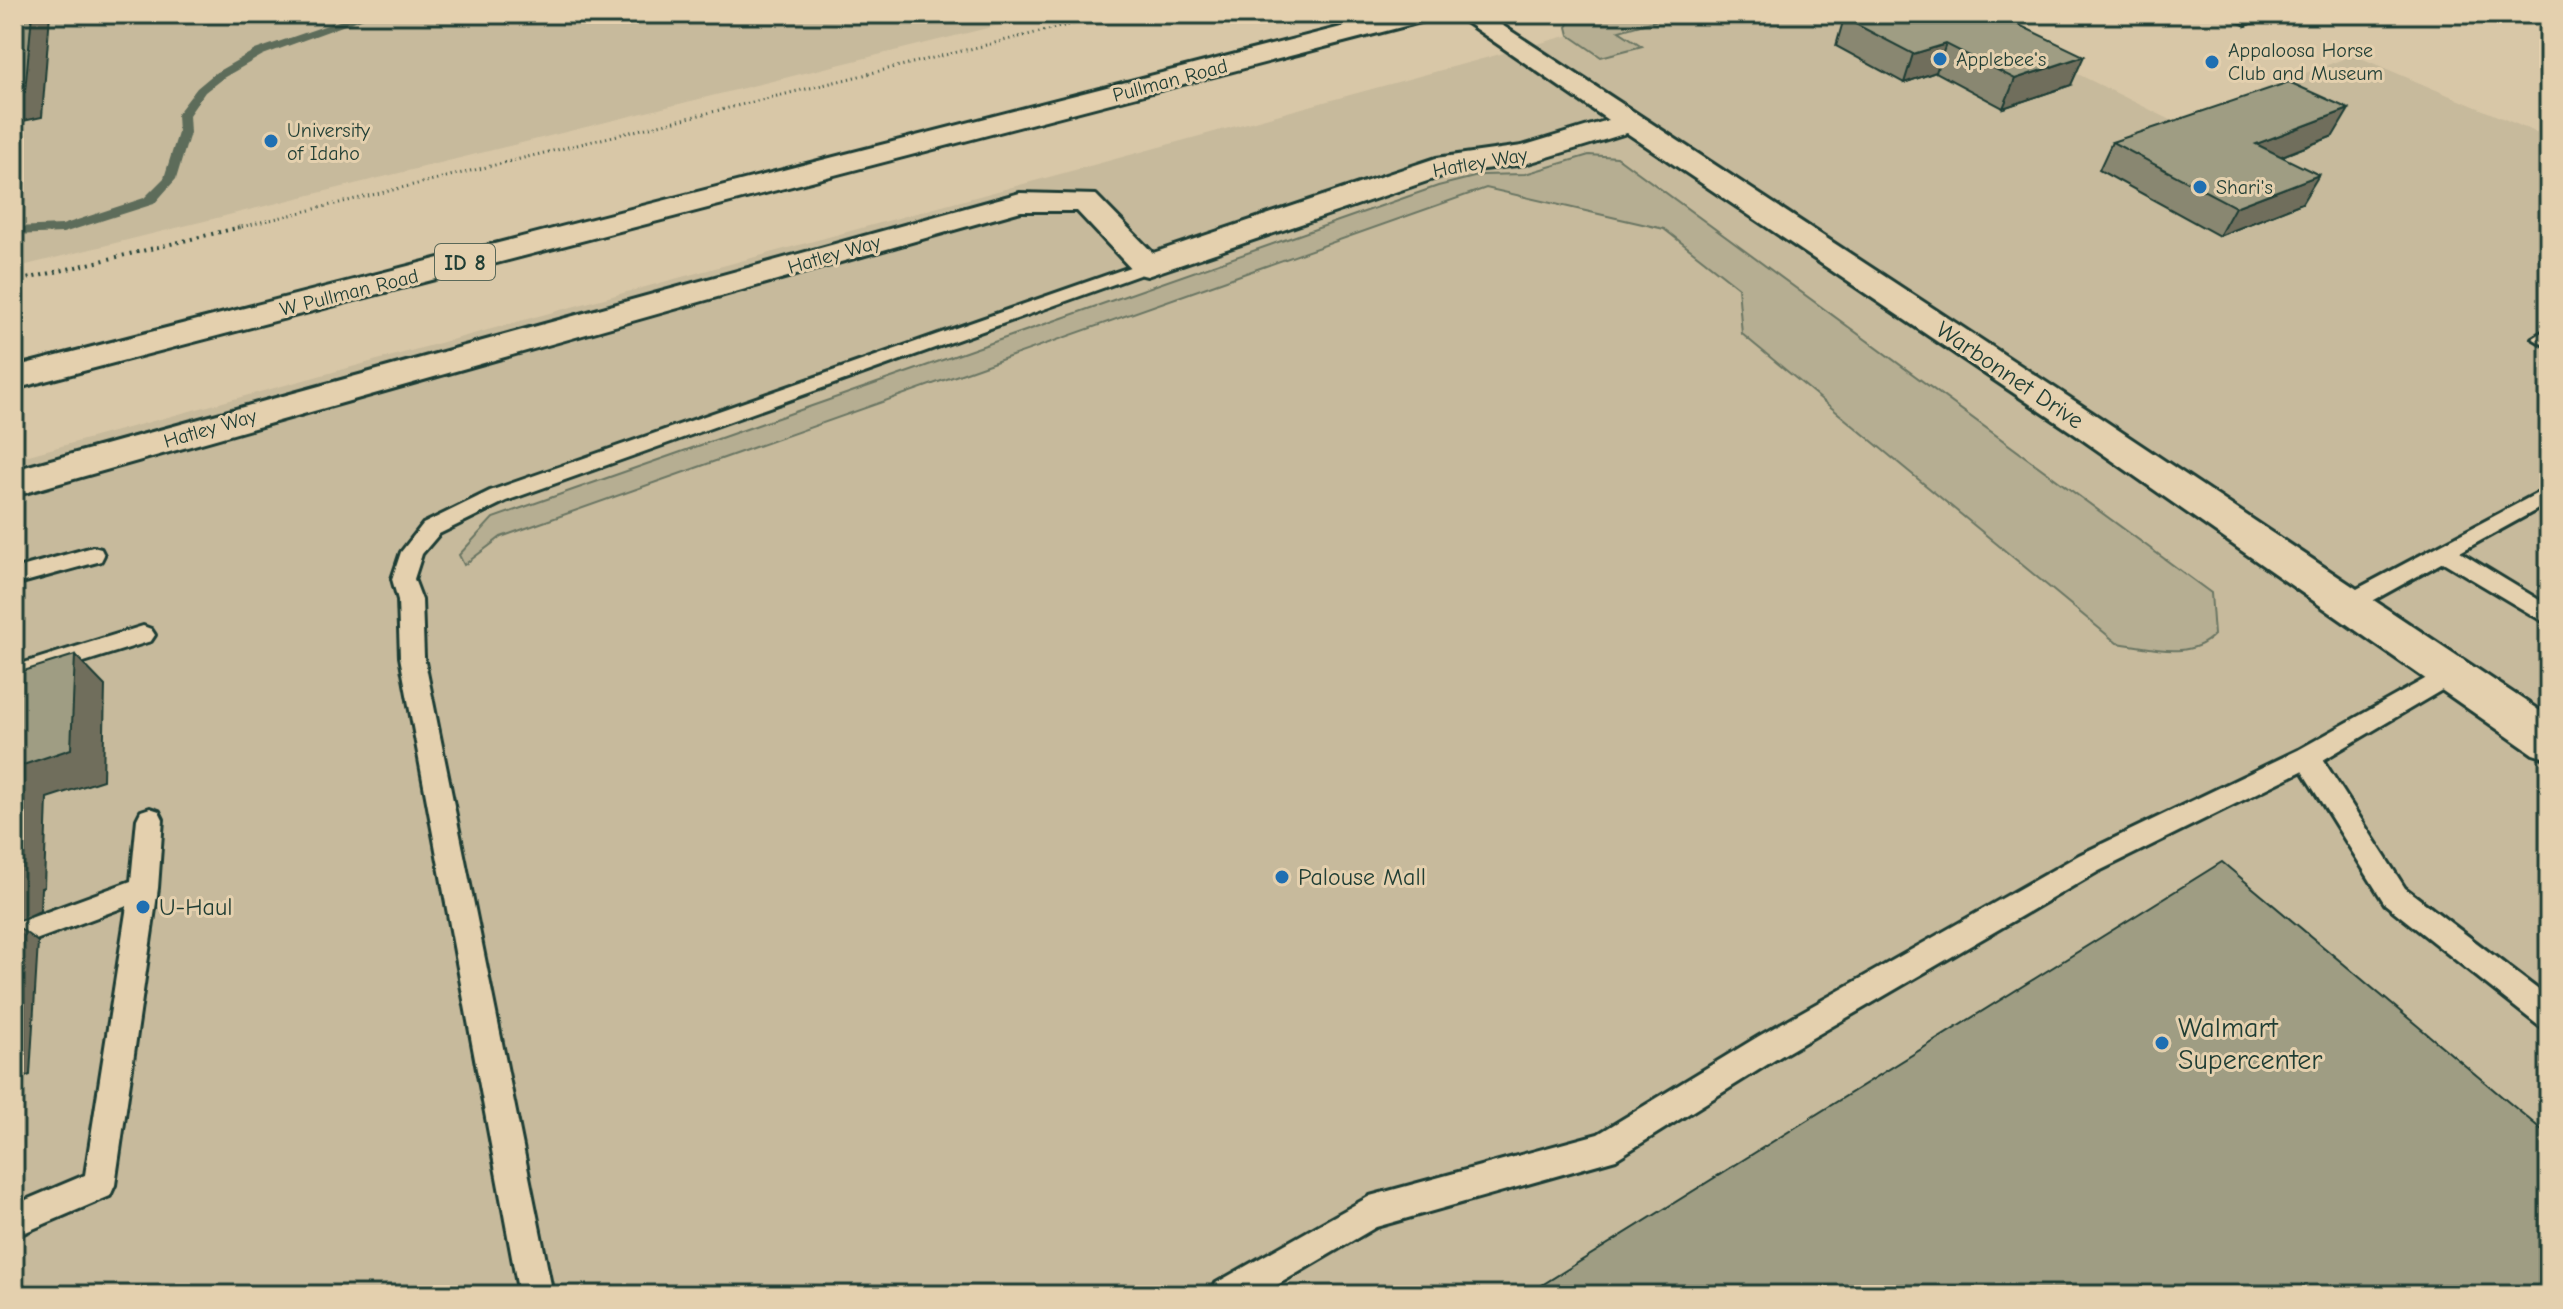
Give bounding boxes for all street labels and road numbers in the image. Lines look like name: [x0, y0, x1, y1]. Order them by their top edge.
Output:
street label: Pullman Road: [1110, 54, 1230, 107]
street label: Hatley Way: [1431, 143, 1529, 182]
street label: Hatley Way: [785, 230, 883, 279]
road number: ID 8: [435, 244, 495, 280]
street label: W Pullman Road: [277, 264, 421, 321]
street label: Warbonnet Drive: [1931, 315, 2089, 435]
street label: Hatley Way: [161, 404, 259, 453]

